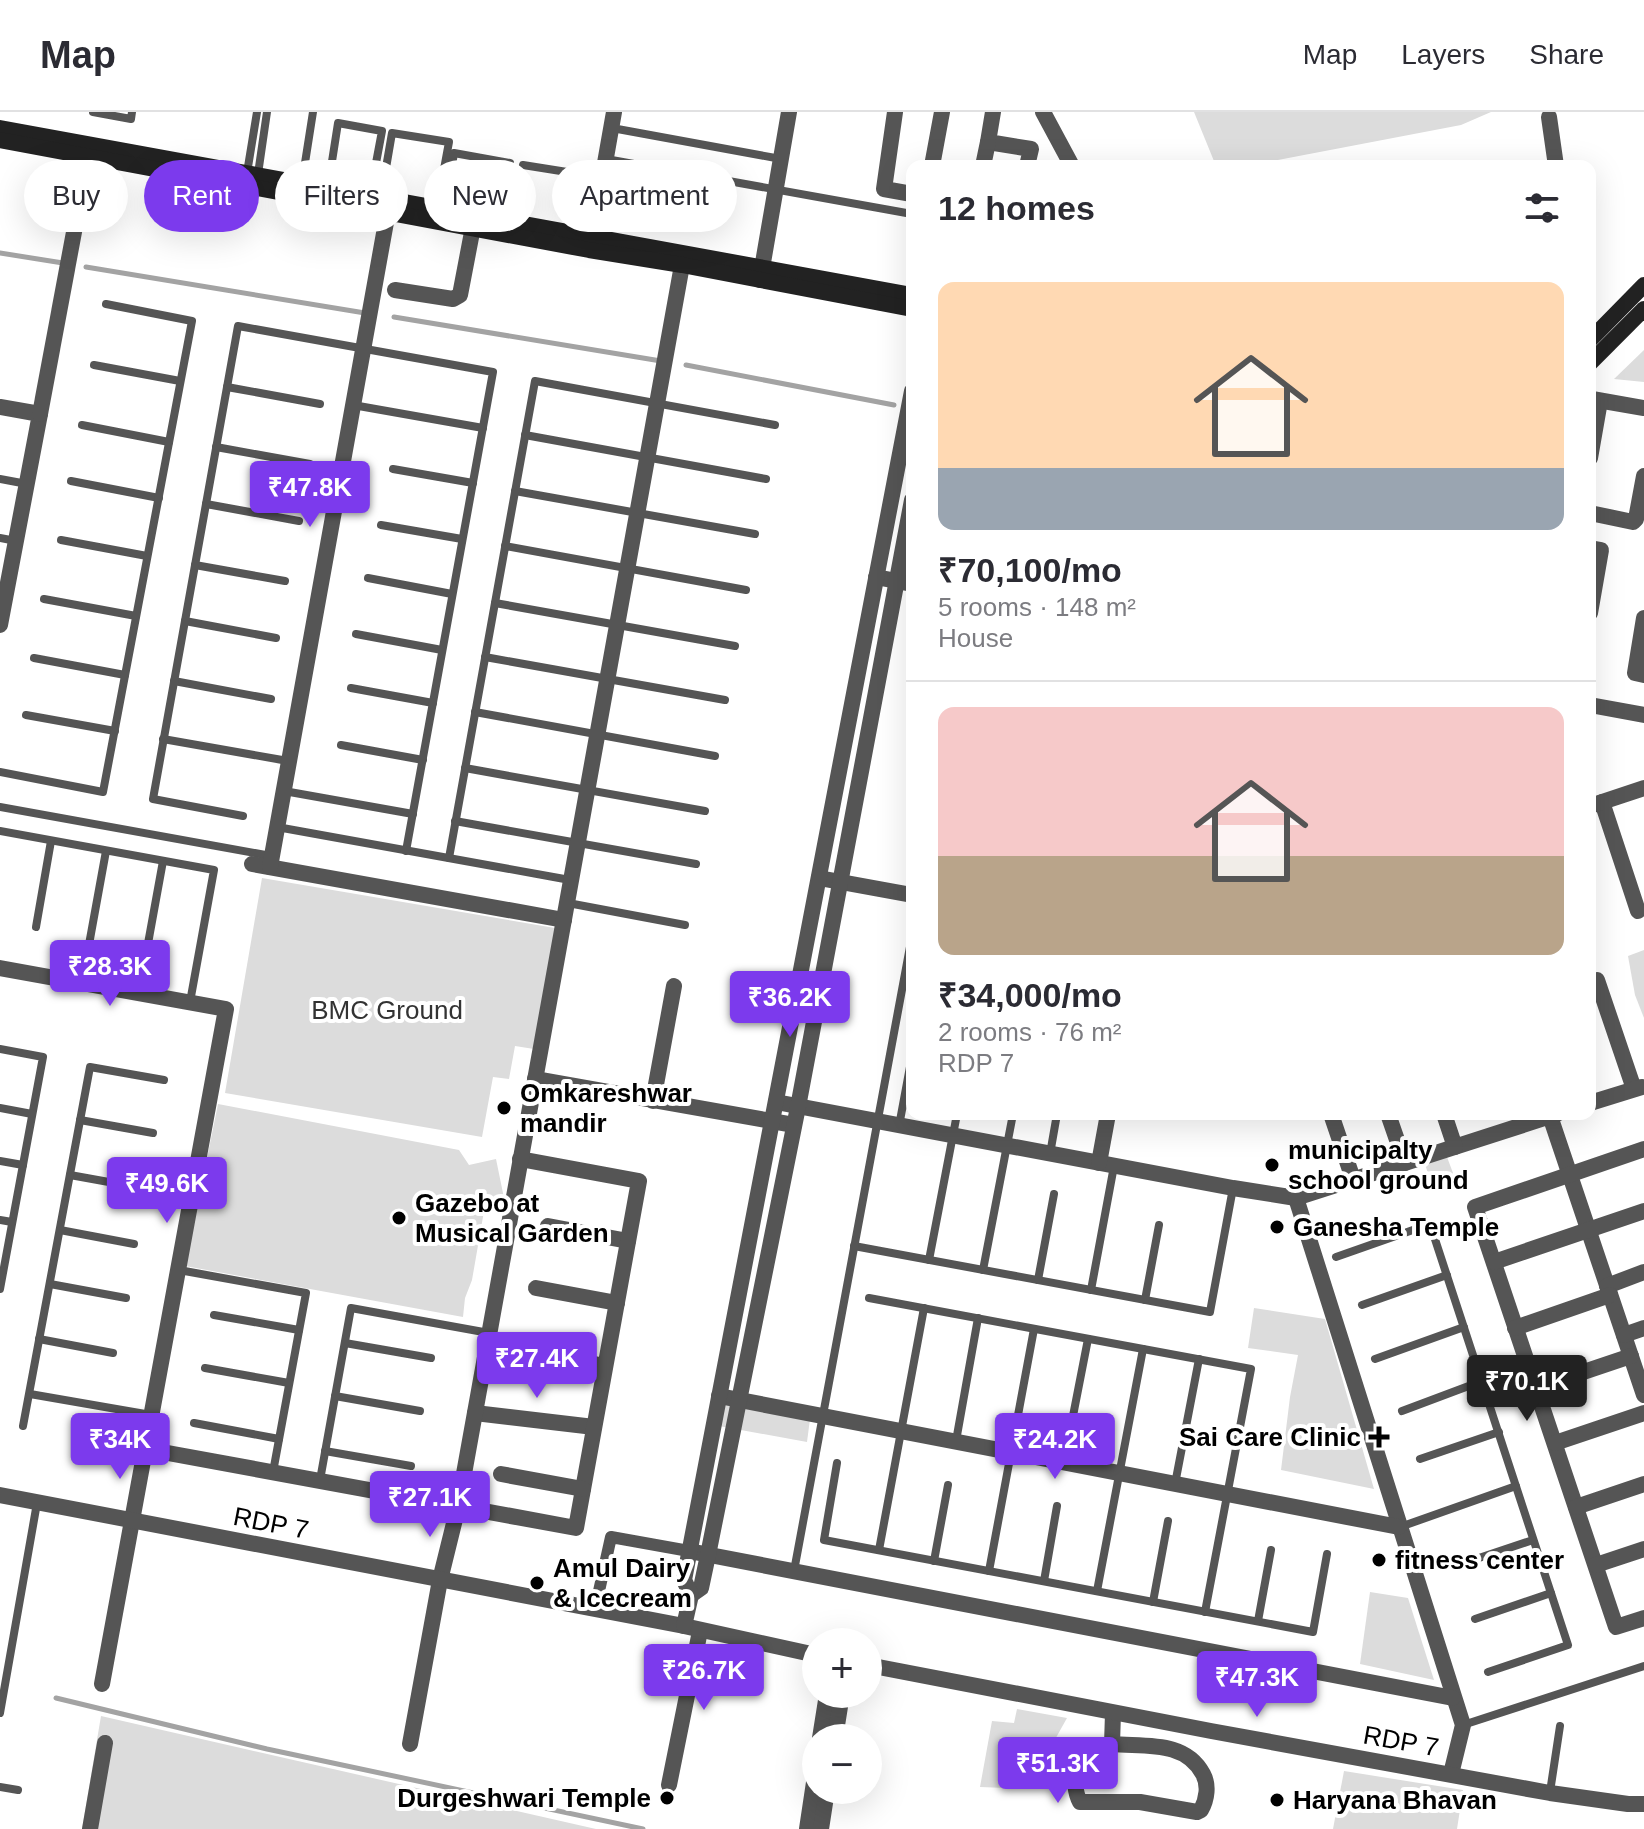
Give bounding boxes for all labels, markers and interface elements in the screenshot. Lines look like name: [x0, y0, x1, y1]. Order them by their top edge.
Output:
text: Map: [40, 34, 116, 76]
text: Map: [1303, 39, 1357, 70]
text: Layers: [1401, 39, 1485, 70]
text: Share: [1529, 39, 1604, 70]
chip: Buy: [24, 160, 128, 232]
chip: Rent: [144, 160, 259, 232]
chip: Filters: [275, 160, 408, 232]
chip: New: [424, 160, 536, 232]
chip: Apartment: [552, 160, 737, 232]
icon: filters: [1520, 186, 1564, 230]
text: 12 homes: [938, 189, 1095, 227]
icon: home: [1179, 334, 1323, 478]
pin: ₹47.8K: [245, 461, 375, 529]
text: ₹47.8K: [268, 472, 352, 502]
text: ₹70,100/mo: [938, 551, 1122, 589]
text: 5 rooms · 148 m²: [938, 592, 1136, 622]
text: House: [938, 623, 1013, 653]
icon: home: [1179, 759, 1323, 903]
pin: ₹28.3K: [45, 940, 175, 1008]
text: ₹28.3K: [68, 951, 152, 981]
pin: ₹36.2K: [725, 971, 855, 1039]
text: ₹34,000/mo: [938, 976, 1122, 1014]
text: ₹36.2K: [748, 982, 832, 1012]
park label: BMC Ground: [311, 995, 463, 1025]
text: 2 rooms · 76 m²: [938, 1017, 1122, 1047]
text: RDP 7: [938, 1048, 1014, 1078]
place label: Omkareshwar mandir: [520, 1078, 692, 1138]
marker: Omkareshwar mandir: [495, 1099, 513, 1117]
place label: municipalty school ground: [1288, 1135, 1469, 1195]
marker: municipalty school ground: [1263, 1156, 1281, 1174]
pin: ₹49.6K: [102, 1157, 232, 1225]
text: ₹49.6K: [125, 1168, 209, 1198]
place label: Gazebo at Musical Garden: [415, 1188, 609, 1248]
marker: Gazebo at Musical Garden: [390, 1209, 408, 1227]
place label: Ganesha Temple: [1293, 1212, 1499, 1242]
marker: Ganesha Temple: [1268, 1218, 1286, 1236]
pin: ₹27.4K: [472, 1332, 602, 1400]
text: ₹27.4K: [495, 1343, 579, 1373]
pin: ₹70.1K: [1462, 1355, 1592, 1423]
text: ₹70.1K: [1485, 1366, 1569, 1396]
pin: ₹34K: [73, 1413, 167, 1481]
pin: ₹24.2K: [990, 1413, 1120, 1481]
place label: Sai Care Clinic: [1179, 1422, 1361, 1452]
text: ₹34K: [89, 1424, 151, 1454]
text: ₹24.2K: [1013, 1424, 1097, 1454]
marker: Sai Care Clinic: [1368, 1426, 1390, 1448]
pin: ₹27.1K: [365, 1471, 495, 1539]
text: ₹27.1K: [388, 1482, 472, 1512]
street label: RDP 7: [231, 1501, 311, 1545]
place label: fitness center: [1395, 1545, 1564, 1575]
marker: fitness center: [1370, 1551, 1388, 1569]
place label: Amul Dairy & Icecream: [553, 1553, 692, 1613]
marker: Amul Dairy & Icecream: [528, 1574, 546, 1592]
map controls: [802, 1628, 882, 1804]
button: +: [802, 1628, 882, 1708]
pin: ₹26.7K: [639, 1644, 769, 1712]
pin: ₹47.3K: [1192, 1651, 1322, 1719]
text: ₹26.7K: [662, 1655, 746, 1685]
text: ₹47.3K: [1215, 1662, 1299, 1692]
street label: RDP 7: [1361, 1720, 1441, 1762]
button: −: [802, 1724, 882, 1804]
pin: ₹51.3K: [993, 1737, 1123, 1805]
text: ₹51.3K: [1016, 1748, 1100, 1778]
place label: Durgeshwari Temple: [397, 1783, 651, 1813]
place label: Haryana Bhavan: [1293, 1785, 1497, 1815]
marker: Durgeshwari Temple: [658, 1789, 676, 1807]
marker: Haryana Bhavan: [1268, 1791, 1286, 1809]

